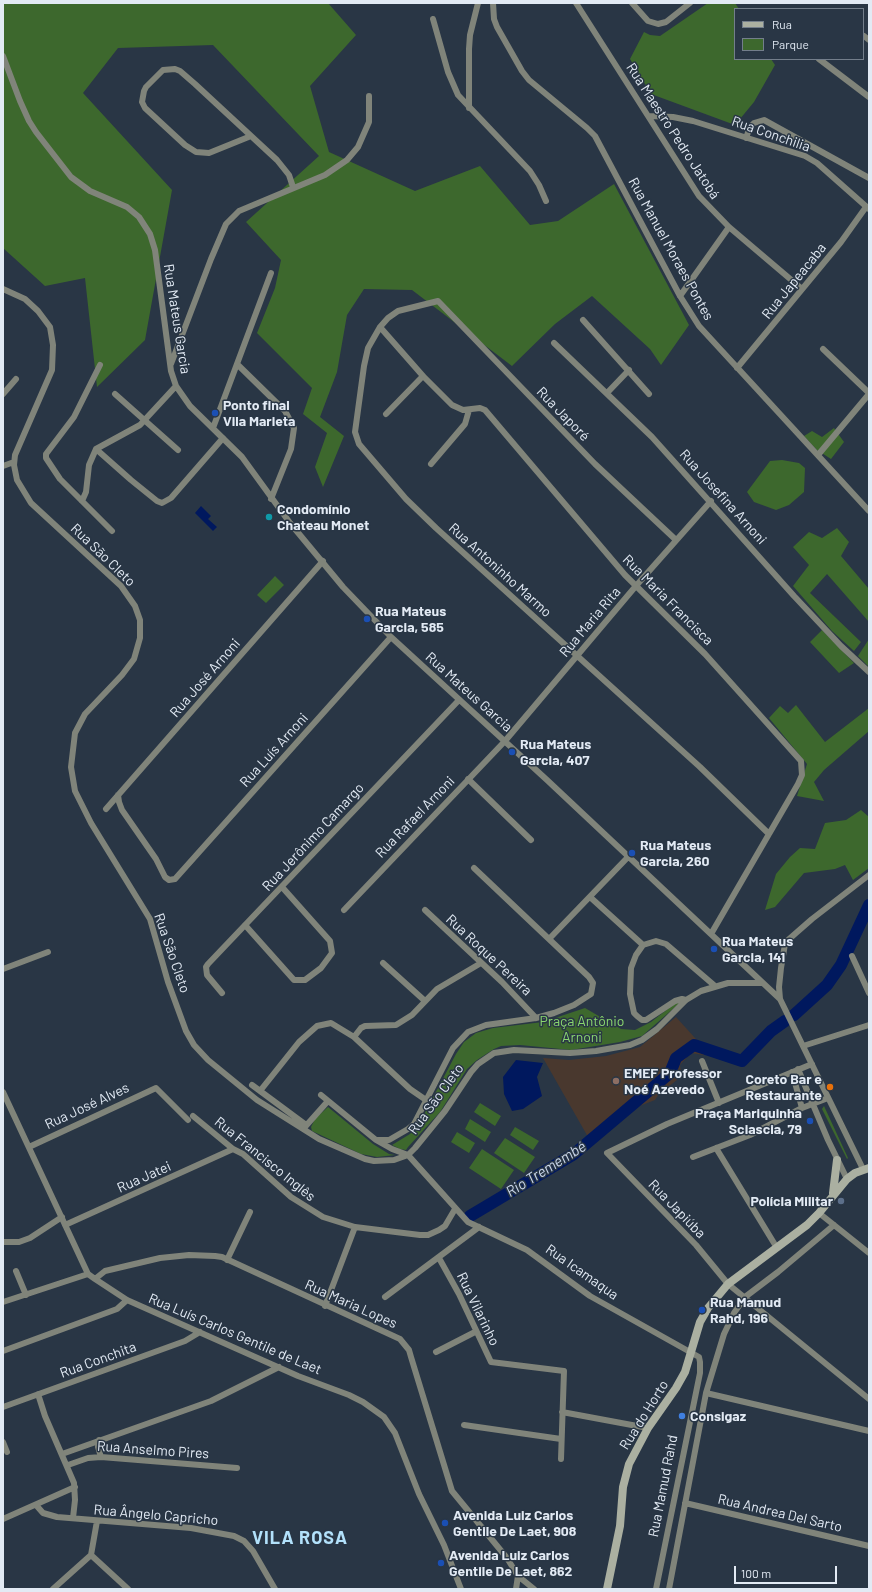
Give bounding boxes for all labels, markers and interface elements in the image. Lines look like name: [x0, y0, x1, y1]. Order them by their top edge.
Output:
legend: [734, 8, 864, 60]
text: Rua: [772, 17, 792, 31]
text: Parque: [772, 37, 809, 51]
street label: Rua Maestro Pedro Jatobá: [623, 60, 723, 202]
street label: Rua Conchilia: [730, 113, 812, 155]
street label: Rua Manuel Moraes Pontes: [625, 175, 717, 323]
street label: Rua Japeacaba: [758, 240, 830, 322]
street label: Rua Mateus Garcia: [160, 263, 194, 375]
street label: Rua Japoré: [533, 383, 593, 445]
place label: Ponto final Vila Marieta: [223, 397, 295, 430]
marker: Ponto final Vila Marieta: [210, 408, 220, 418]
street label: Rua Josefina Arnoni: [676, 446, 770, 548]
place label: Condomínio Chateau Monet: [277, 501, 369, 534]
marker: Condomínio Chateau Monet: [264, 512, 274, 522]
street label: Rua Antoninho Marmo: [445, 519, 555, 621]
street label: Rua São Cleto: [67, 520, 139, 590]
street label: Rua Maria Francisca: [619, 551, 717, 649]
street label: Rua Maria Rita: [556, 584, 624, 660]
place label: Rua Mateus Garcia, 585: [375, 603, 446, 636]
marker: Rua Mateus Garcia, 585: [362, 614, 372, 624]
street label: Rua José Arnoni: [166, 635, 244, 721]
street label: Rua Mateus Garcia: [422, 649, 516, 735]
street label: Rua Luís Arnoni: [236, 710, 312, 790]
place label: Rua Mateus Garcia, 407: [520, 736, 591, 768]
marker: Rua Mateus Garcia, 407: [507, 747, 517, 757]
street label: Rua Rafael Arnoni: [372, 773, 458, 861]
street label: Rua Jerônimo Camargo: [259, 780, 367, 894]
place label: Rua Mateus Garcia, 260: [640, 837, 711, 870]
marker: Rua Mateus Garcia, 260: [627, 848, 637, 858]
street label: Rua São Cleto: [151, 911, 193, 995]
street label: Rua Roque Pereira: [443, 911, 535, 999]
place label: Rua Mateus Garcia, 141: [722, 933, 793, 966]
marker: Rua Mateus Garcia, 141: [709, 944, 719, 954]
park label: Praça Antônio Arnoni: [540, 1013, 624, 1046]
street label: Rua São Cleto: [405, 1060, 467, 1138]
place label: EMEF Professor Noé Azevedo: [624, 1065, 722, 1098]
place label: Coreto Bar e Restaurante: [745, 1071, 822, 1104]
marker: EMEF Professor Noé Azevedo: [611, 1076, 621, 1086]
street label: Rua José Alves: [42, 1079, 132, 1133]
marker: Coreto Bar e Restaurante: [825, 1082, 835, 1092]
place label: Praça Mariquinha Sciascia, 79: [695, 1105, 802, 1138]
street label: Rua Francisco Inglês: [211, 1113, 319, 1205]
marker: Praça Mariquinha Sciascia, 79: [805, 1116, 815, 1126]
water label: Rio Tremembé: [503, 1137, 589, 1201]
street label: Rua Jatei: [114, 1158, 174, 1196]
street label: Rua Japiúba: [645, 1176, 709, 1242]
place label: Polícia Militar: [751, 1193, 833, 1209]
marker: Polícia Militar: [836, 1196, 846, 1206]
street label: Rua Icamaqua: [542, 1241, 622, 1303]
street label: Rua Vilarinho: [453, 1270, 503, 1348]
street label: Rua Maria Lopes: [302, 1276, 400, 1332]
street label: Rua Luís Carlos Gentile de Laet: [146, 1290, 324, 1378]
place label: Rua Mamud Rahd, 196: [710, 1294, 781, 1326]
marker: Rua Mamud Rahd, 196: [697, 1305, 707, 1315]
street label: Rua Conchita: [57, 1338, 139, 1382]
street label: Rua do Horto: [616, 1377, 672, 1453]
place label: Consigaz: [690, 1408, 746, 1424]
marker: Consigaz: [677, 1411, 687, 1421]
street label: Rua Mamud Rahd: [645, 1434, 681, 1538]
street label: Rua Anselmo Pires: [96, 1438, 210, 1462]
street label: Rua Andrea Del Sarto: [716, 1491, 844, 1535]
street label: Rua Ângelo Capricho: [93, 1501, 219, 1529]
place label: Avenida Luiz Carlos Gentile De Laet, 908: [453, 1507, 576, 1540]
marker: Avenida Luiz Carlos Gentile De Laet, 908: [440, 1518, 450, 1528]
district label: VILA ROSA: [252, 1527, 348, 1549]
place label: Avenida Luiz Carlos Gentile De Laet, 862: [449, 1547, 572, 1580]
marker: Avenida Luiz Carlos Gentile De Laet, 862: [436, 1558, 446, 1568]
scale bar: [736, 1558, 839, 1584]
text: 100 m: [741, 1566, 771, 1580]

